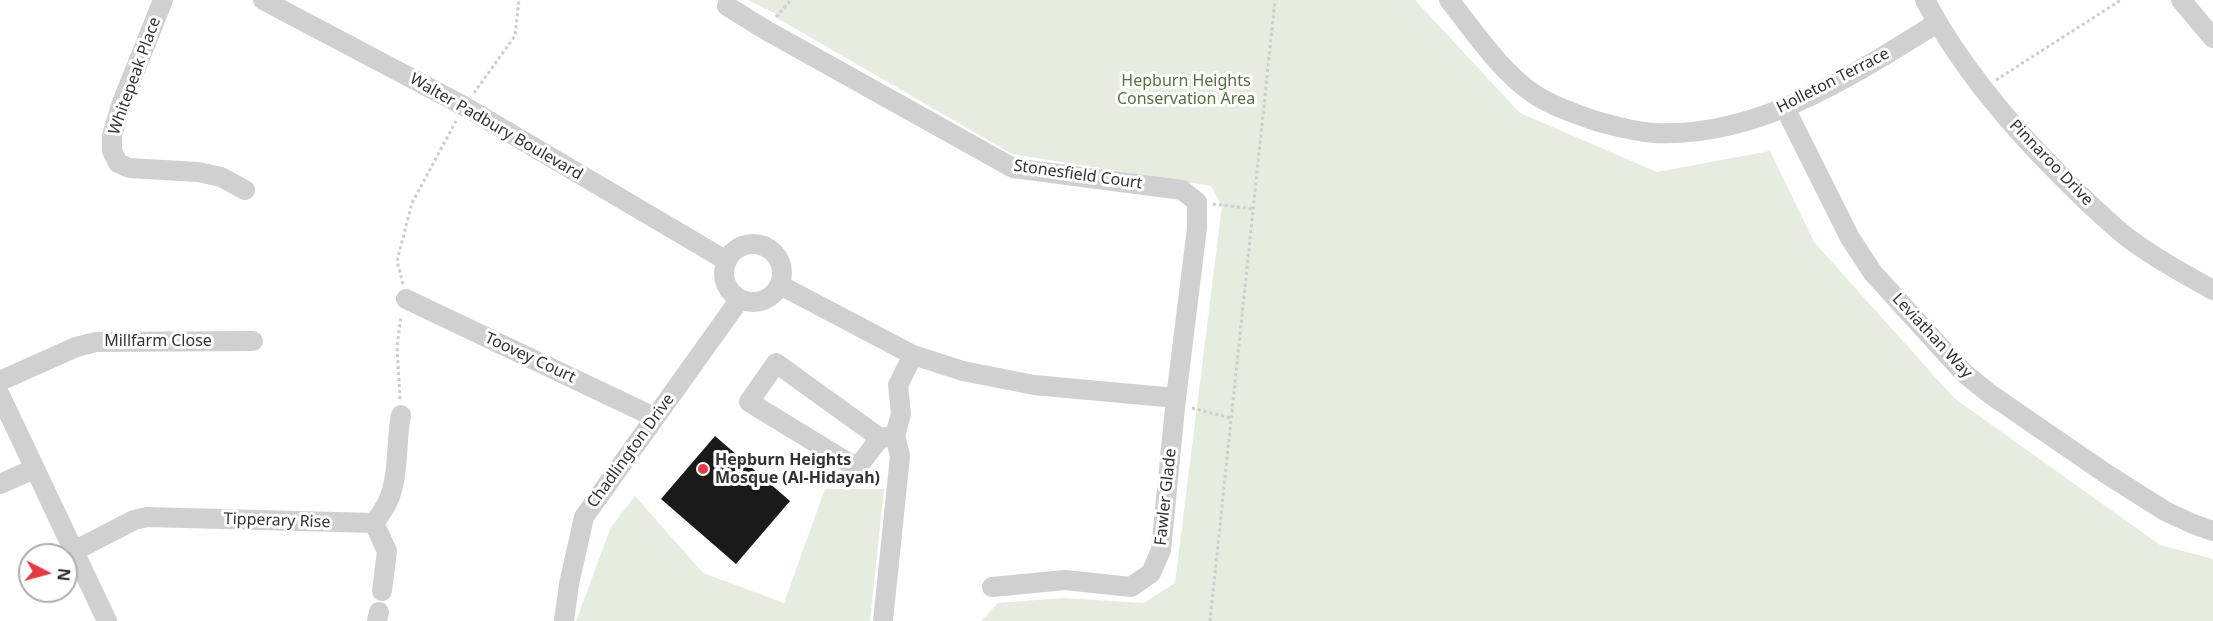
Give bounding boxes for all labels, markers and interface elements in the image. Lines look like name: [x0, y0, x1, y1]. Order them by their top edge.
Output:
street label: Whitepeak Place: [105, 15, 165, 137]
street label: Holleton Terrace: [1774, 44, 1892, 118]
street label: Walter Padbury Boulevard: [406, 70, 586, 184]
park label: Hepburn Heights Conservation Area: [1117, 71, 1255, 109]
street label: Pinnaroo Drive: [2005, 116, 2097, 210]
street label: Stonesfield Court: [1012, 156, 1144, 194]
street label: Leviathan Way: [1888, 290, 1976, 382]
street label: Toovey Court: [482, 329, 578, 387]
street label: Millfarm Close: [104, 331, 212, 351]
street label: Chadlington Drive: [583, 390, 679, 512]
street label: Fawler Glade: [1151, 448, 1181, 546]
place label: Hepburn Heights Mosque (Al-Hidayah): [715, 450, 880, 488]
marker: Hepburn Heights Mosque (Al-Hidayah): [696, 462, 710, 476]
street label: Tipperary Rise: [223, 510, 331, 532]
north arrow: [18, 543, 78, 603]
text: N: [52, 567, 76, 582]

